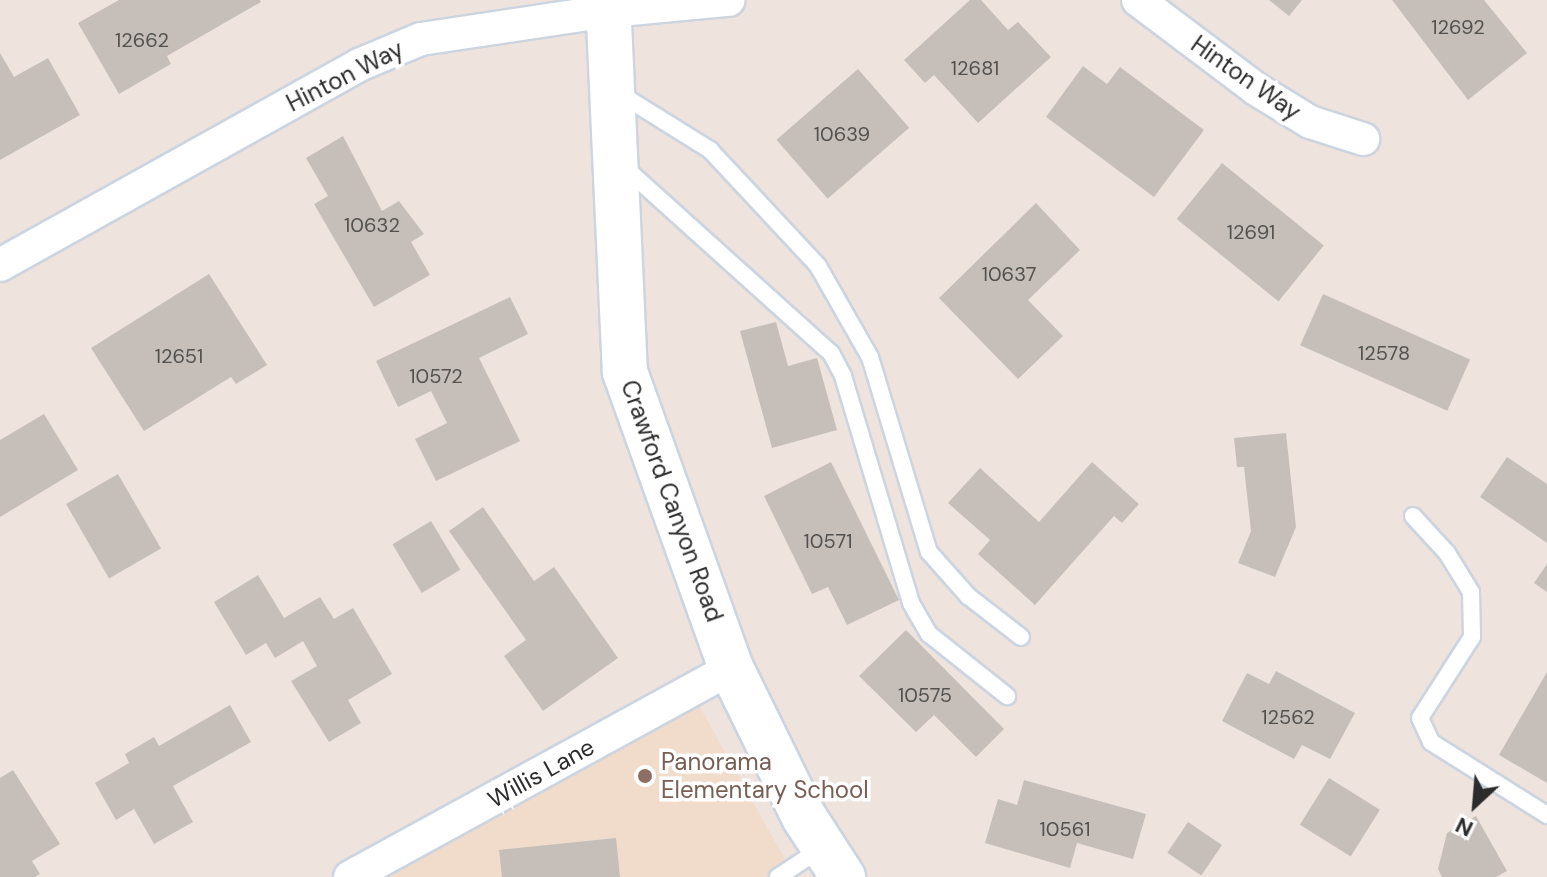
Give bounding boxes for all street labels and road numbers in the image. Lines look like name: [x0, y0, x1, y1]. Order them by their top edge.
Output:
street label: Hinton Way: [1186, 30, 1306, 126]
street label: Hinton Way: [282, 34, 408, 118]
street label: Crawford Canyon Road: [615, 376, 729, 626]
street label: Willis Lane: [483, 732, 599, 814]

